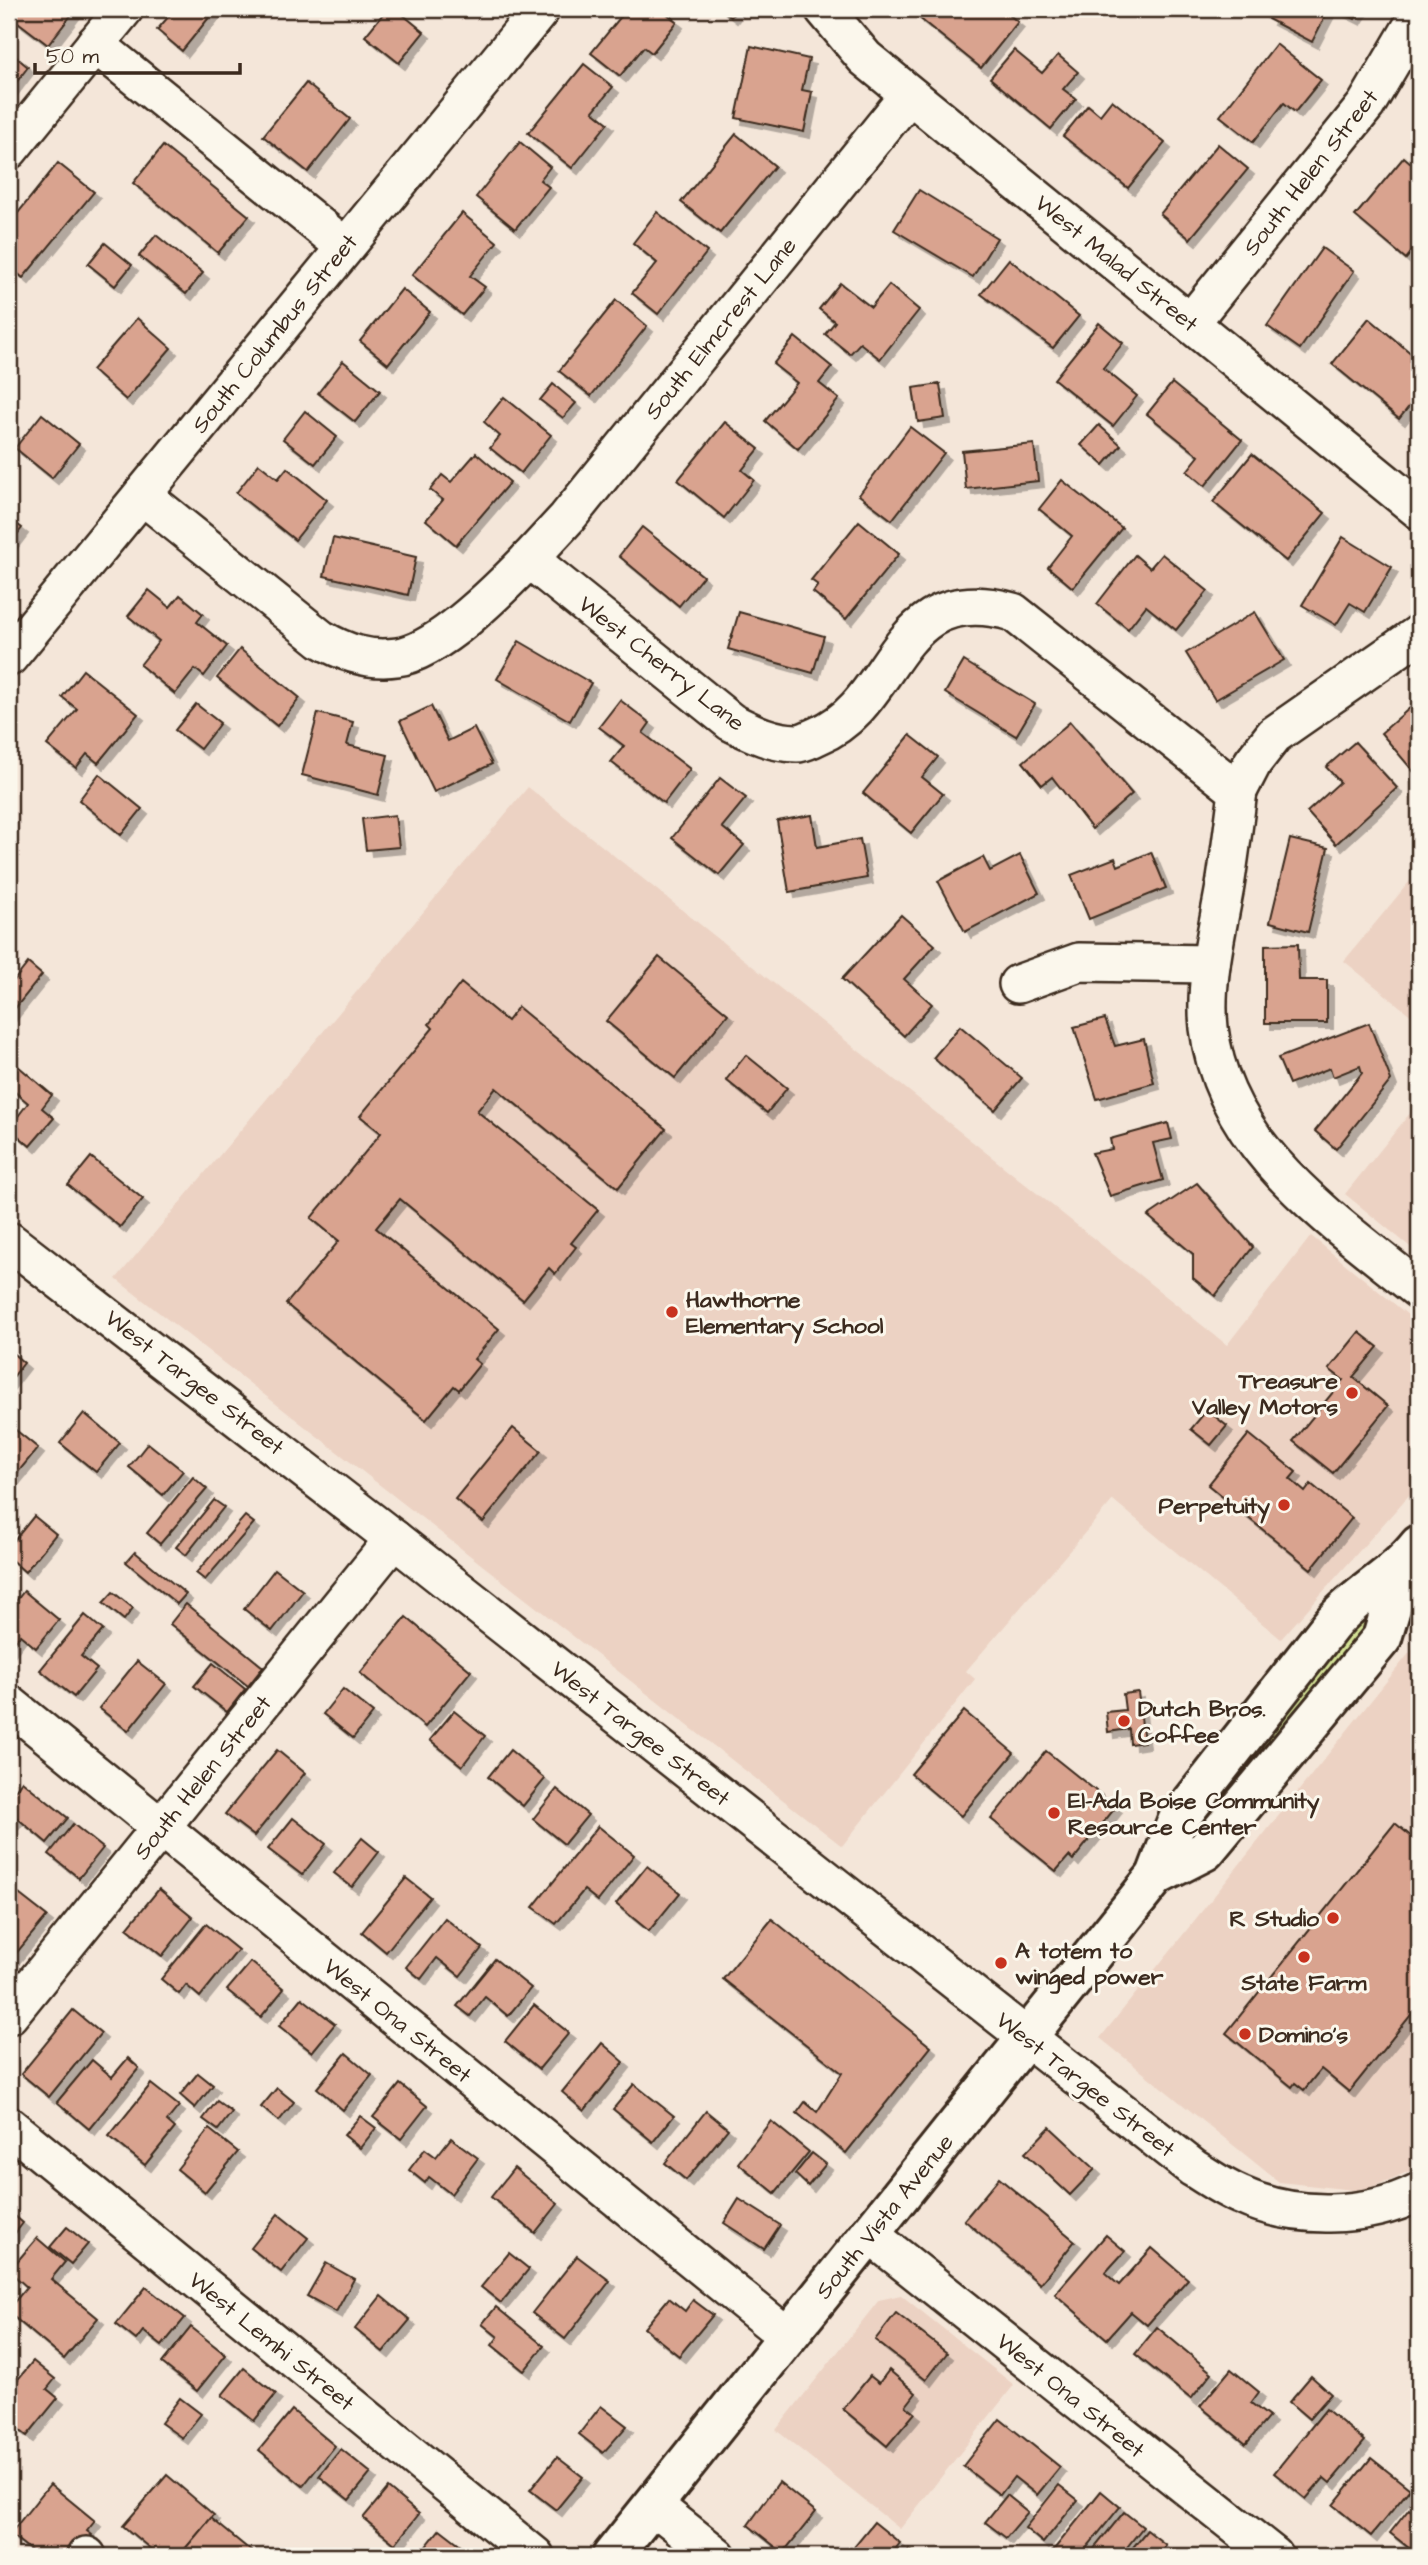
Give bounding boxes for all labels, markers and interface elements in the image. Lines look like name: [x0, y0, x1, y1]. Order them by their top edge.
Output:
scale bar: [35, 32, 240, 76]
text: 50 m: [46, 42, 100, 71]
street label: South Helen Street: [1236, 82, 1386, 263]
street label: West Malad Street: [1028, 188, 1206, 340]
street label: South Columbus Street: [184, 227, 366, 440]
street label: South Elmcrest Lane: [637, 231, 804, 426]
street label: West Cherry Lane: [571, 589, 751, 740]
place label: Hawthorne Elementary School: [686, 1284, 884, 1344]
street label: West Targee Street: [97, 1303, 291, 1464]
marker: Hawthorne Elementary School: [664, 1304, 680, 1320]
place label: Treasure Valley Motors: [1191, 1365, 1339, 1425]
marker: Treasure Valley Motors: [1344, 1385, 1360, 1401]
place label: Perpetuity: [1159, 1490, 1270, 1524]
marker: Perpetuity: [1276, 1497, 1292, 1513]
street label: West Targee Street: [543, 1654, 737, 1815]
street label: South Helen Street: [126, 1688, 280, 1867]
place label: Dutch Bros. Coffee: [1138, 1693, 1266, 1751]
marker: Dutch Bros. Coffee: [1116, 1713, 1132, 1729]
place label: El-Ada Boise Community Resource Center: [1068, 1785, 1320, 1843]
marker: El-Ada Boise Community Resource Center: [1046, 1805, 1062, 1821]
place label: R Studio: [1229, 1903, 1319, 1935]
marker: R Studio: [1325, 1910, 1341, 1926]
place label: A totem to winged power: [1015, 1935, 1164, 1994]
marker: State Farm: [1296, 1949, 1312, 1965]
street label: West Ona Street: [316, 1951, 479, 2091]
marker: A totem to winged power: [993, 1955, 1009, 1971]
place label: State Farm: [1241, 1967, 1368, 1999]
street label: West Targee Street: [988, 2005, 1182, 2166]
place label: Domino's: [1259, 2019, 1348, 2051]
marker: Domino's: [1237, 2026, 1253, 2042]
street label: South Vista Avenue: [808, 2127, 961, 2306]
street label: West Lemhi Street: [181, 2265, 362, 2419]
street label: West Ona Street: [989, 2326, 1152, 2466]

